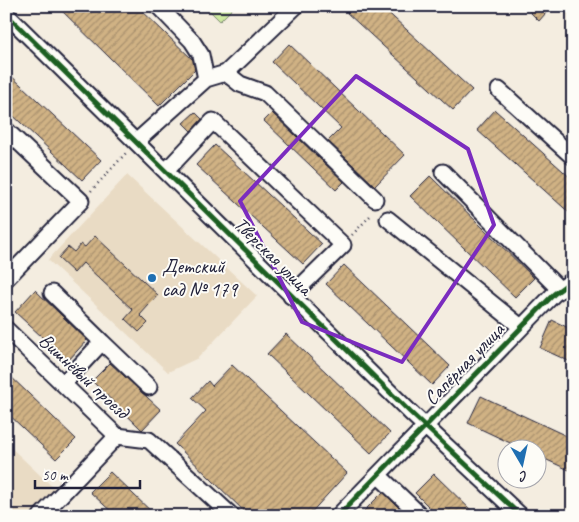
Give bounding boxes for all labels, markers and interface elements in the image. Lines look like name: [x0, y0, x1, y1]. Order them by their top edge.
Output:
street label: Тверская улица: [228, 211, 319, 302]
place label: Детский сад № 179: [162, 254, 239, 302]
marker: Детский сад № 179: [146, 272, 158, 284]
street label: Сапёрная улица: [419, 316, 511, 410]
street label: Вишнёвый проезд: [34, 328, 136, 425]
north arrow: [496, 440, 546, 490]
scale bar: [35, 457, 140, 489]
text: 50 m: [42, 466, 69, 485]
text: С: [517, 467, 529, 486]

